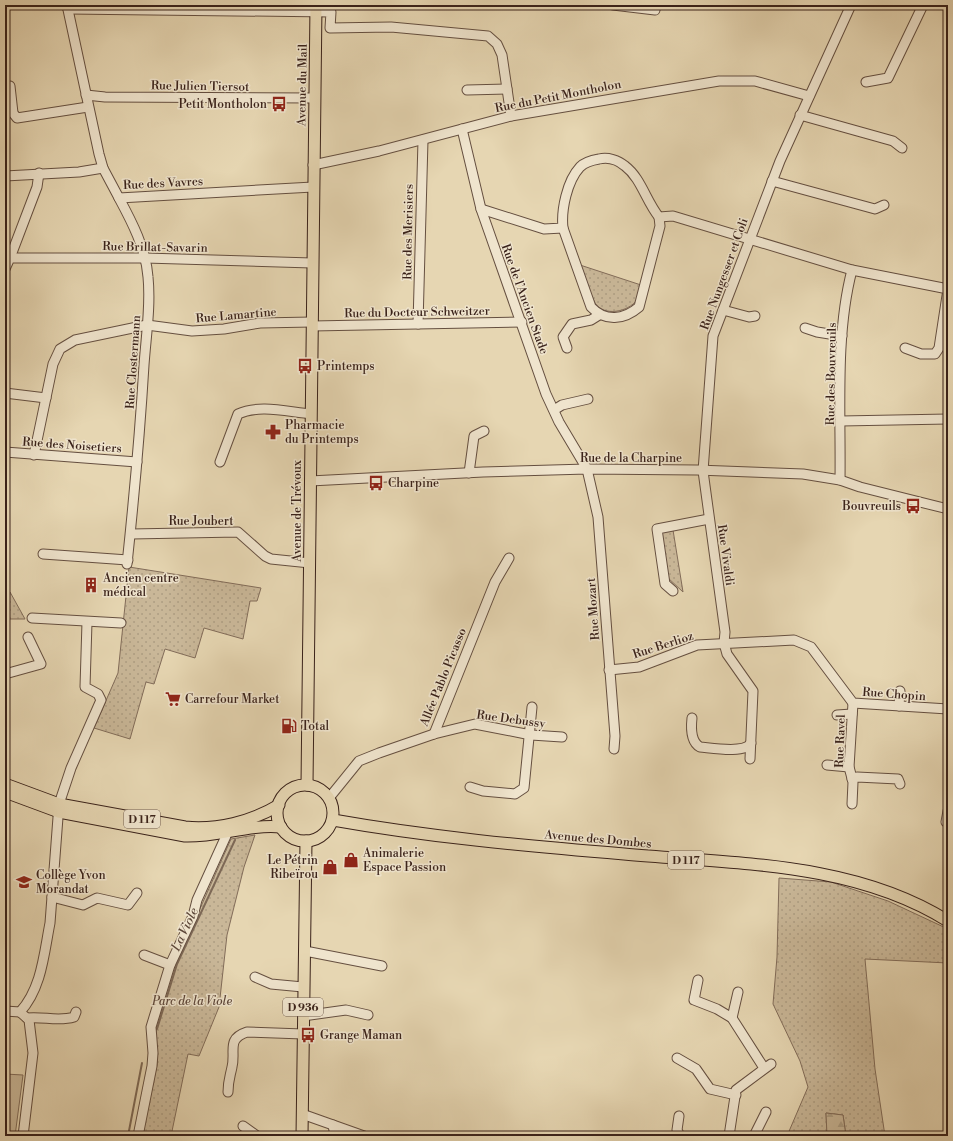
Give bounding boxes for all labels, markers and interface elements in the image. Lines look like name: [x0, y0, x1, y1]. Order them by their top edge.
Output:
street label: Avenue du Mail: [294, 43, 311, 127]
street label: Rue du Petit Montholon: [494, 77, 623, 116]
street label: Rue Julien Tiersot: [151, 78, 250, 95]
bus stop icon: Petit Montholon: [270, 95, 288, 113]
place label: Petit Montholon: [178, 97, 267, 112]
street label: Rue des Vavres: [123, 174, 203, 193]
street label: Rue des Merisiers: [400, 184, 417, 280]
street label: Rue Nungesser et Coli: [697, 216, 752, 332]
street label: Rue Brillat-Savarin: [102, 239, 208, 256]
street label: Rue de l’Ancien Stade: [498, 242, 551, 356]
street label: Rue Lamartine: [195, 304, 277, 327]
street label: Rue du Docteur Schweitzer: [344, 304, 490, 321]
street label: Rue Clostermann: [123, 315, 144, 409]
street label: Rue des Bouvreuils: [823, 322, 840, 426]
bus stop icon: Printemps: [296, 357, 314, 375]
place label: Printemps: [317, 359, 375, 374]
place label: Pharmacie du Printemps: [285, 418, 359, 447]
pharmacy icon: Pharmacie du Printemps: [264, 423, 282, 441]
street label: Rue des Noisetiers: [22, 435, 122, 456]
street label: Rue de la Charpine: [580, 451, 682, 466]
street label: Avenue de Trévoux: [290, 459, 305, 563]
bus stop icon: Charpine: [367, 474, 385, 492]
place label: Charpine: [388, 476, 439, 491]
bus stop icon: Bouvreuils: [904, 497, 922, 515]
place label: Bouvreuils: [841, 499, 901, 514]
street label: Rue Joubert: [168, 514, 234, 529]
street label: Rue Vivaldi: [714, 523, 737, 587]
place label: Ancien centre médical: [102, 571, 179, 600]
building icon: Ancien centre médical: [82, 576, 100, 594]
street label: Rue Mozart: [584, 576, 603, 641]
street label: Allée Pablo Picasso: [417, 626, 470, 729]
street label: Rue Berlioz: [631, 629, 696, 662]
street label: Rue Chopin: [862, 685, 926, 704]
supermarket icon: Carrefour Market: [164, 690, 182, 708]
place label: Carrefour Market: [185, 692, 280, 707]
street label: Rue Debussy: [476, 707, 546, 732]
street label: Rue Ravel: [832, 714, 849, 768]
fuel station icon: Total: [280, 717, 298, 735]
place label: Total: [301, 719, 330, 734]
road number: D 117: [124, 810, 160, 828]
street label: Avenue des Dombes: [543, 827, 652, 852]
place label: Animalerie Espace Passion: [362, 846, 446, 875]
shop icon: Animalerie Espace Passion: [342, 851, 360, 869]
road number: D 117: [668, 851, 704, 869]
place label: Le Pétrin Ribeïrou: [267, 853, 318, 882]
shop icon: Le Pétrin Ribeïrou: [321, 858, 339, 876]
place label: Collège Yvon Morandat: [36, 868, 106, 897]
school or university icon: Collège Yvon Morandat: [15, 873, 33, 891]
water label: La Viole: [168, 905, 202, 955]
park label: Parc de la Viole: [151, 994, 233, 1009]
road number: D 936: [283, 998, 323, 1016]
bus stop icon: Grange Maman: [299, 1026, 317, 1044]
place label: Grange Maman: [320, 1028, 402, 1043]

